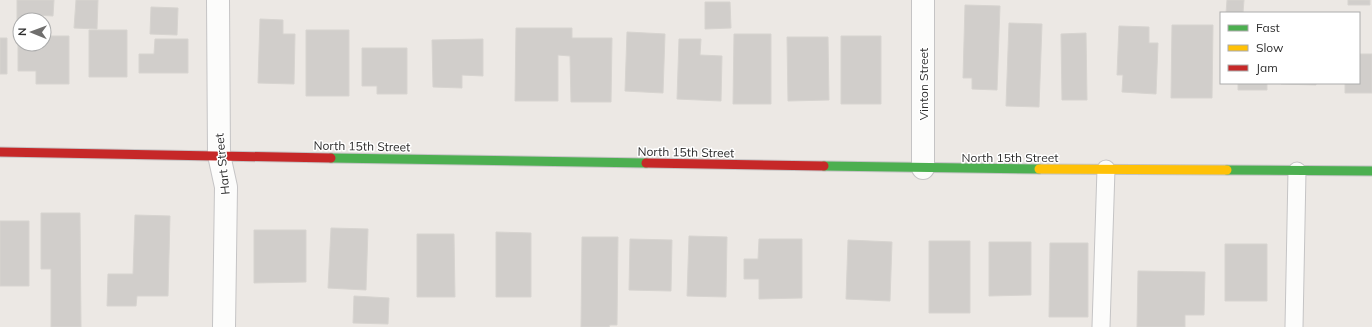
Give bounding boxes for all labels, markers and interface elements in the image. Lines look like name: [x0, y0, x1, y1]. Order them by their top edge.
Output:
north arrow: [12, 12, 52, 52]
legend: [1220, 12, 1360, 84]
text: Fast: [1256, 20, 1280, 35]
text: N: [15, 28, 29, 36]
text: Slow: [1256, 40, 1284, 55]
street label: Vinton Street: [916, 48, 931, 120]
text: Jam: [1256, 60, 1278, 75]
street label: Hart Street: [211, 133, 233, 195]
street label: North 15th Street: [313, 138, 411, 154]
street label: North 15th Street: [637, 144, 735, 160]
street label: North 15th Street: [962, 150, 1058, 165]

